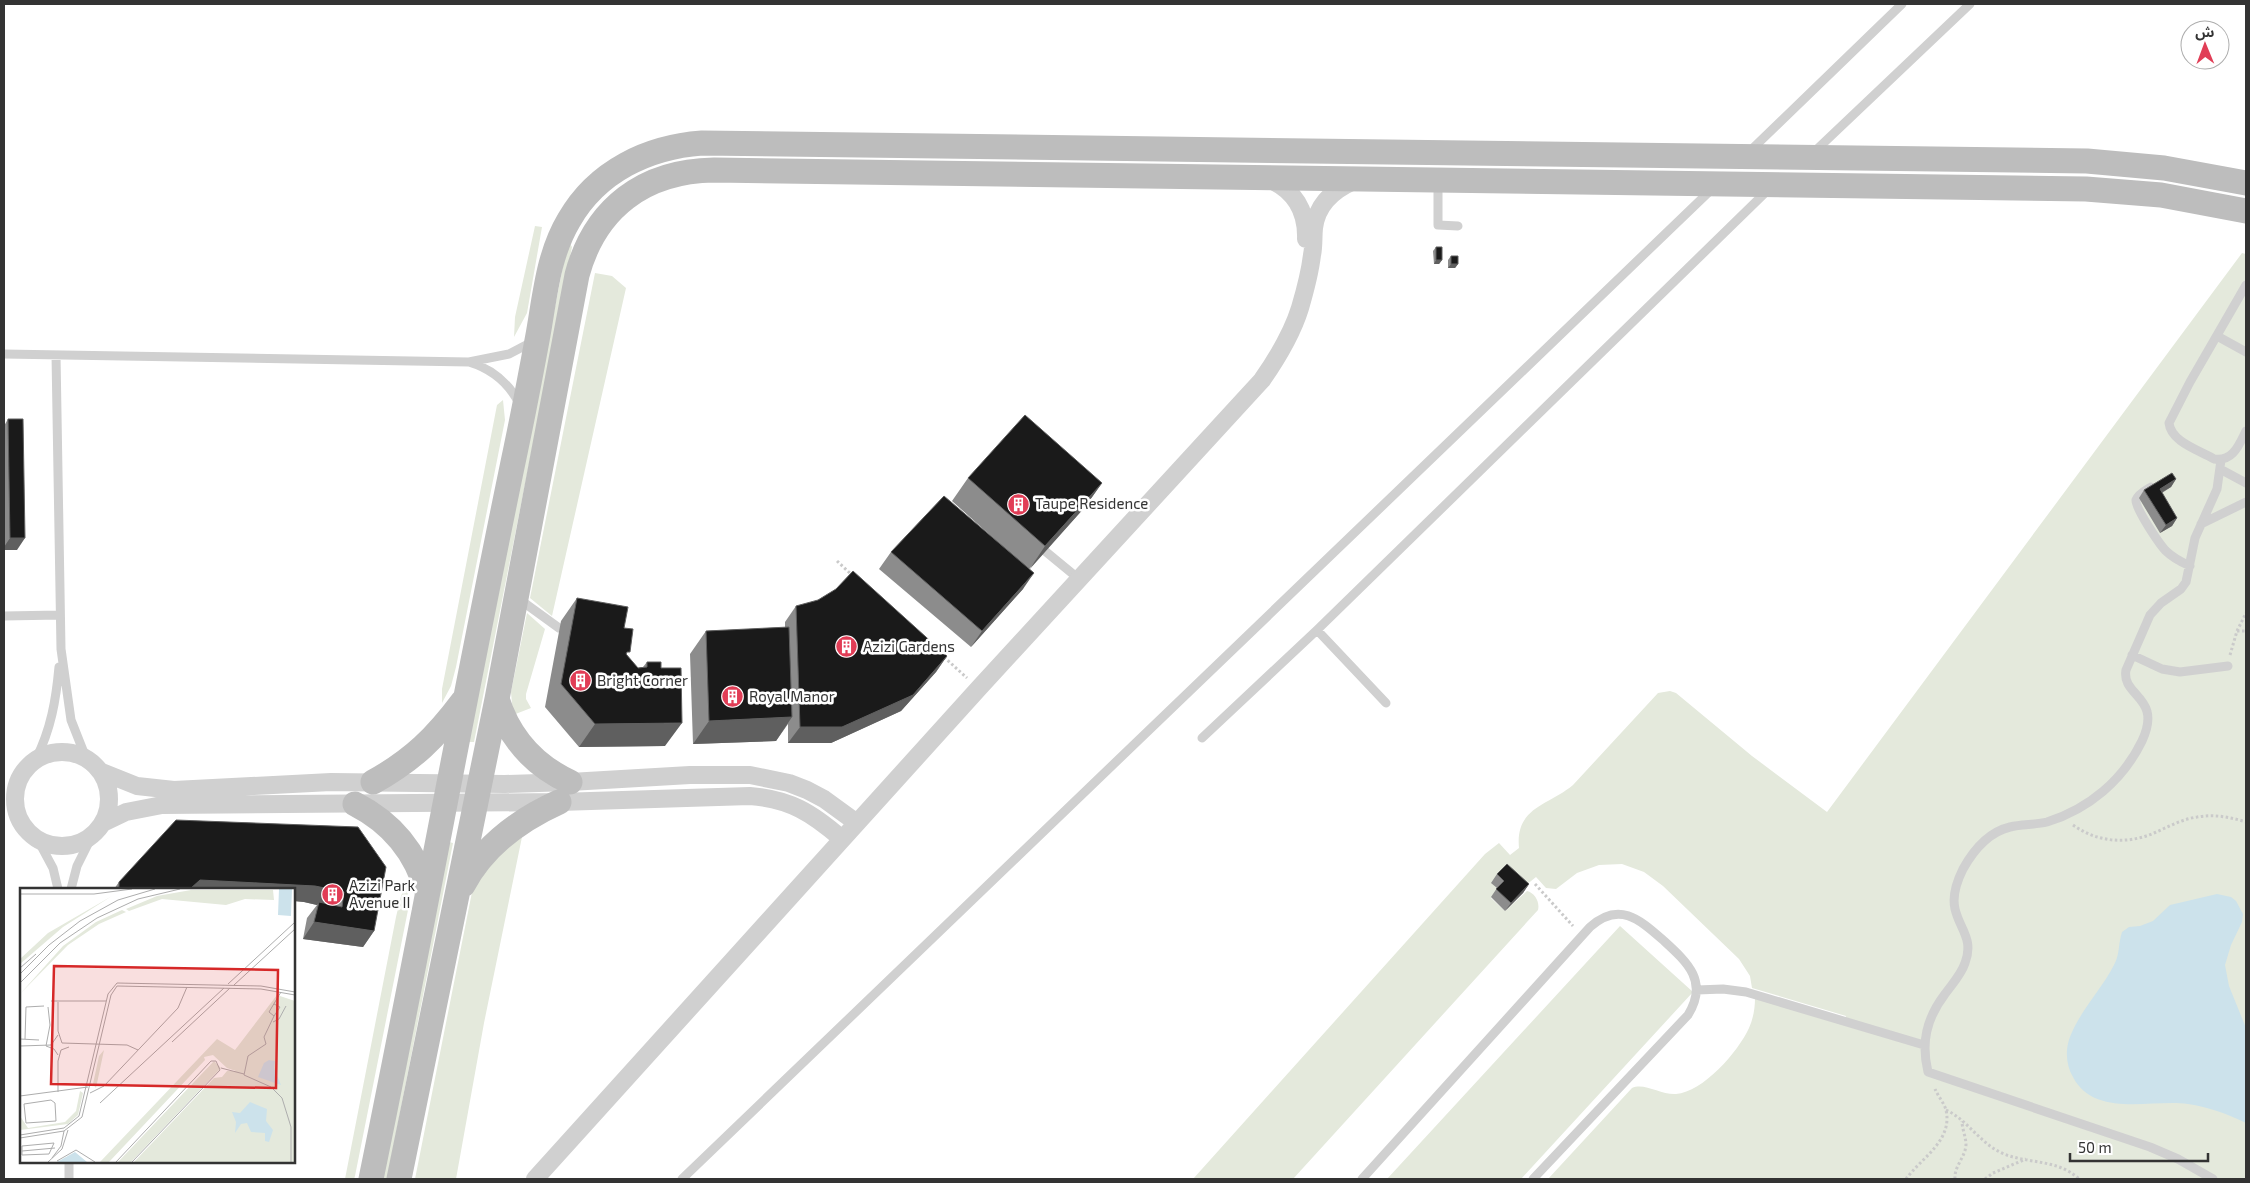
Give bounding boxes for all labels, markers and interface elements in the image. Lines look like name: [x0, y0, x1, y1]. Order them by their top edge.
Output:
north arrow: [2180, 20, 2230, 70]
text: ش: [2195, 23, 2215, 40]
building icon: Taupe Residence: [1007, 492, 1031, 516]
place label: Taupe Residence: [1035, 494, 1148, 512]
building icon: Azizi Gardens: [835, 635, 859, 659]
place label: Azizi Gardens: [863, 637, 955, 655]
building icon: Bright Corner: [569, 669, 593, 693]
place label: Bright Corner: [597, 671, 688, 689]
building icon: Royal Manor: [721, 685, 745, 709]
place label: Royal Manor: [749, 687, 835, 705]
place label: Azizi Park Avenue II: [349, 876, 415, 911]
building icon: Azizi Park Avenue II: [321, 883, 345, 907]
inset map: [20, 888, 295, 1163]
scale bar: [2070, 1130, 2208, 1162]
text: 50 m: [2078, 1138, 2112, 1156]

